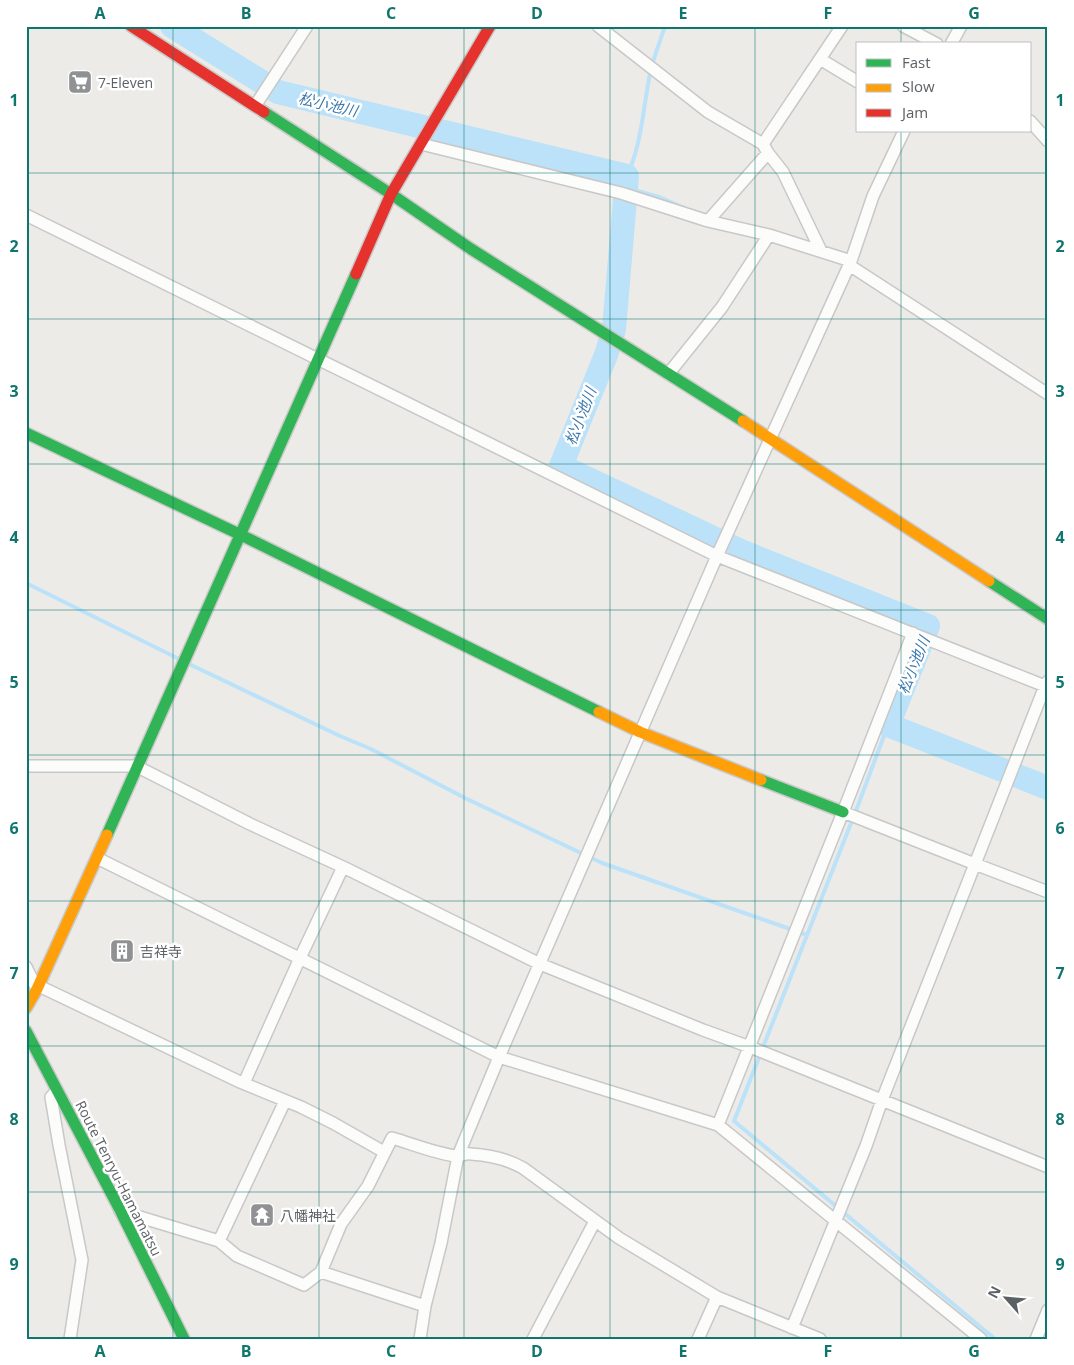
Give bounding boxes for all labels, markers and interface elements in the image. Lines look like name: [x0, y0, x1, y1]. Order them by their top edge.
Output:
text: A: [94, 2, 106, 24]
text: B: [241, 2, 251, 24]
text: C: [386, 2, 396, 24]
text: D: [531, 2, 543, 24]
text: E: [679, 2, 688, 24]
text: F: [824, 2, 832, 24]
text: G: [968, 2, 980, 24]
legend: [856, 42, 1032, 132]
text: Fast: [902, 52, 931, 72]
supermarket icon: 7-Eleven: [67, 69, 93, 95]
place label: 7-Eleven: [98, 73, 153, 92]
text: Slow: [902, 76, 935, 96]
water label: 松小池川: [297, 88, 361, 121]
text: 1: [9, 89, 19, 111]
text: 1: [1055, 89, 1065, 111]
text: Jam: [900, 102, 928, 122]
text: 2: [9, 235, 19, 257]
text: 2: [1055, 235, 1065, 257]
text: 3: [9, 380, 19, 402]
text: 3: [1055, 380, 1065, 402]
water label: 松小池川: [560, 383, 601, 448]
text: 4: [9, 526, 19, 548]
text: 4: [1055, 526, 1065, 548]
water label: 松小池川: [892, 632, 934, 697]
text: 5: [9, 671, 19, 693]
text: 5: [1055, 671, 1065, 693]
text: 6: [9, 817, 19, 839]
text: 6: [1055, 817, 1065, 839]
building icon: 吉祥寺: [109, 938, 135, 964]
place label: 吉祥寺: [140, 942, 182, 961]
text: 7: [9, 962, 19, 984]
text: 7: [1055, 962, 1065, 984]
street label: Route Tenryu-Hamamatsu: [72, 1097, 166, 1259]
text: 8: [9, 1108, 19, 1130]
text: 8: [1055, 1108, 1065, 1130]
temple icon: 八幡神社: [249, 1202, 275, 1228]
place label: 八幡神社: [280, 1206, 336, 1225]
text: 9: [9, 1253, 19, 1275]
text: 9: [1055, 1253, 1065, 1275]
north arrow: [982, 1272, 1032, 1322]
text: N: [983, 1282, 1005, 1301]
text: A: [94, 1340, 106, 1362]
text: B: [241, 1340, 251, 1362]
text: C: [386, 1340, 396, 1362]
text: D: [531, 1340, 543, 1362]
text: E: [679, 1340, 688, 1362]
text: F: [824, 1340, 832, 1362]
text: G: [968, 1340, 980, 1362]

